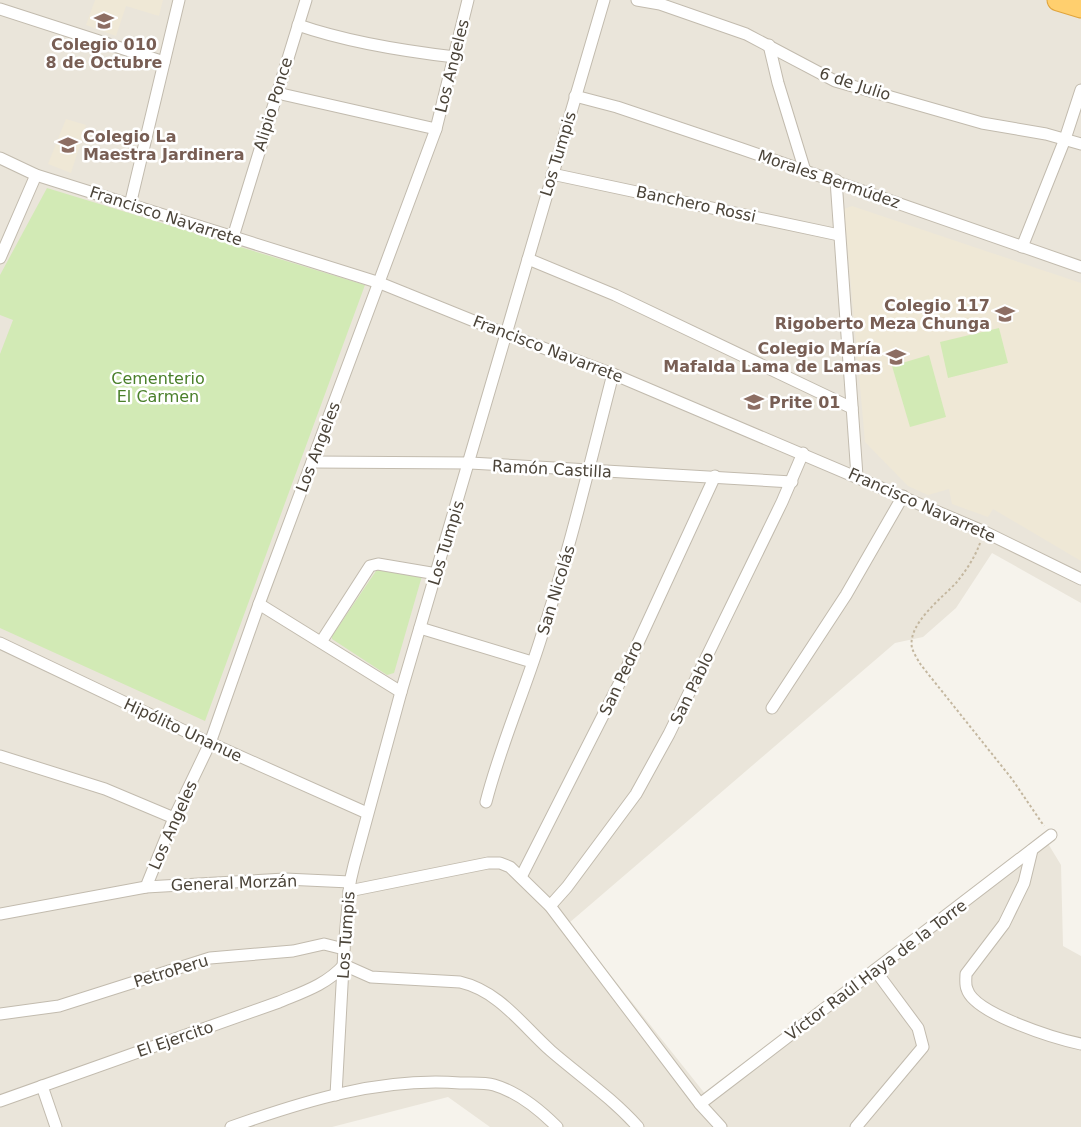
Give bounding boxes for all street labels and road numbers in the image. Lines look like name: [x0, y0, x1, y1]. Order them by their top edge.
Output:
street label: Los Angeles: [431, 17, 473, 115]
street label: Alipio Ponce: [250, 55, 296, 153]
street label: 6 de Julio: [817, 64, 893, 104]
street label: Los Tumpis: [536, 109, 580, 199]
street label: Morales Bermúdez: [755, 146, 903, 212]
street label: Francisco Navarrete: [87, 182, 245, 250]
street label: Banchero Rossi: [634, 182, 758, 226]
street label: Francisco Navarrete: [470, 312, 626, 386]
street label: Los Angeles: [292, 399, 344, 495]
street label: Ramón Castilla: [492, 456, 612, 482]
street label: Francisco Navarrete: [845, 464, 999, 546]
street label: Los Tumpis: [424, 498, 468, 588]
street label: San Nicolás: [533, 543, 579, 637]
street label: San Pedro: [595, 638, 647, 718]
street label: San Pablo: [666, 649, 718, 727]
street label: Hipólito Unanue: [121, 694, 245, 766]
street label: Los Angeles: [145, 777, 201, 873]
street label: General Morzán: [170, 871, 298, 895]
street label: Los Tumpis: [333, 891, 359, 979]
street label: Víctor Raúl Haya de la Torre: [782, 896, 970, 1044]
street label: PetroPeru: [131, 951, 211, 991]
street label: El Ejercito: [134, 1017, 216, 1061]

